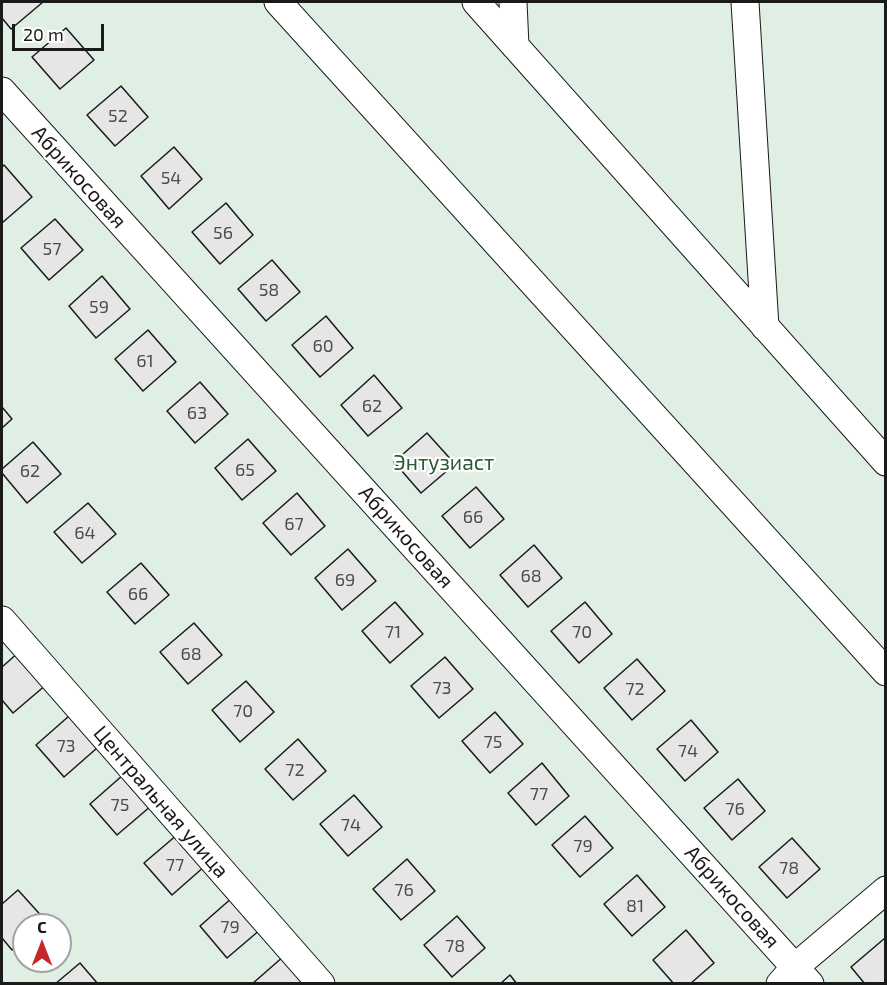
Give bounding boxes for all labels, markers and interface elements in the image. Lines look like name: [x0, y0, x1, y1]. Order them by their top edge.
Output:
scale bar: [15, 12, 106, 50]
text: 20 m: [23, 23, 64, 45]
house number: 52: [108, 105, 128, 127]
street label: Абрикосовая: [26, 120, 132, 234]
house number: 54: [161, 167, 181, 189]
house number: 56: [213, 222, 233, 244]
house number: 57: [43, 238, 61, 260]
house number: 58: [259, 279, 279, 301]
house number: 59: [89, 296, 109, 318]
house number: 60: [312, 335, 334, 357]
house number: 61: [136, 350, 154, 372]
house number: 62: [362, 395, 382, 417]
house number: 63: [187, 402, 207, 424]
park label: Энтузиаст: [394, 450, 494, 476]
house number: 65: [235, 459, 255, 481]
house number: 62: [20, 460, 40, 482]
street label: Абрикосовая: [353, 480, 459, 594]
house number: 66: [463, 506, 483, 528]
house number: 67: [284, 513, 304, 535]
house number: 64: [74, 522, 96, 544]
house number: 68: [520, 565, 542, 587]
house number: 69: [335, 569, 355, 591]
house number: 66: [128, 583, 148, 605]
house number: 71: [385, 621, 401, 643]
house number: 70: [572, 621, 592, 643]
house number: 68: [180, 643, 202, 665]
house number: 73: [432, 677, 452, 699]
house number: 72: [625, 678, 645, 700]
house number: 70: [233, 700, 253, 722]
street label: Центральная улица: [88, 721, 234, 883]
house number: 75: [484, 731, 502, 753]
house number: 73: [56, 735, 76, 757]
house number: 74: [678, 740, 698, 762]
house number: 72: [285, 759, 305, 781]
house number: 77: [530, 783, 548, 805]
house number: 75: [111, 794, 129, 816]
house number: 76: [725, 798, 745, 820]
house number: 74: [341, 814, 361, 836]
house number: 79: [573, 835, 593, 857]
street label: Абрикосовая: [679, 840, 785, 954]
house number: 77: [166, 854, 184, 876]
house number: 78: [779, 857, 799, 879]
house number: 76: [394, 879, 414, 901]
house number: 81: [626, 895, 644, 917]
north arrow: [12, 913, 72, 973]
house number: 79: [220, 916, 240, 938]
text: С: [37, 917, 47, 936]
house number: 78: [445, 935, 465, 957]

